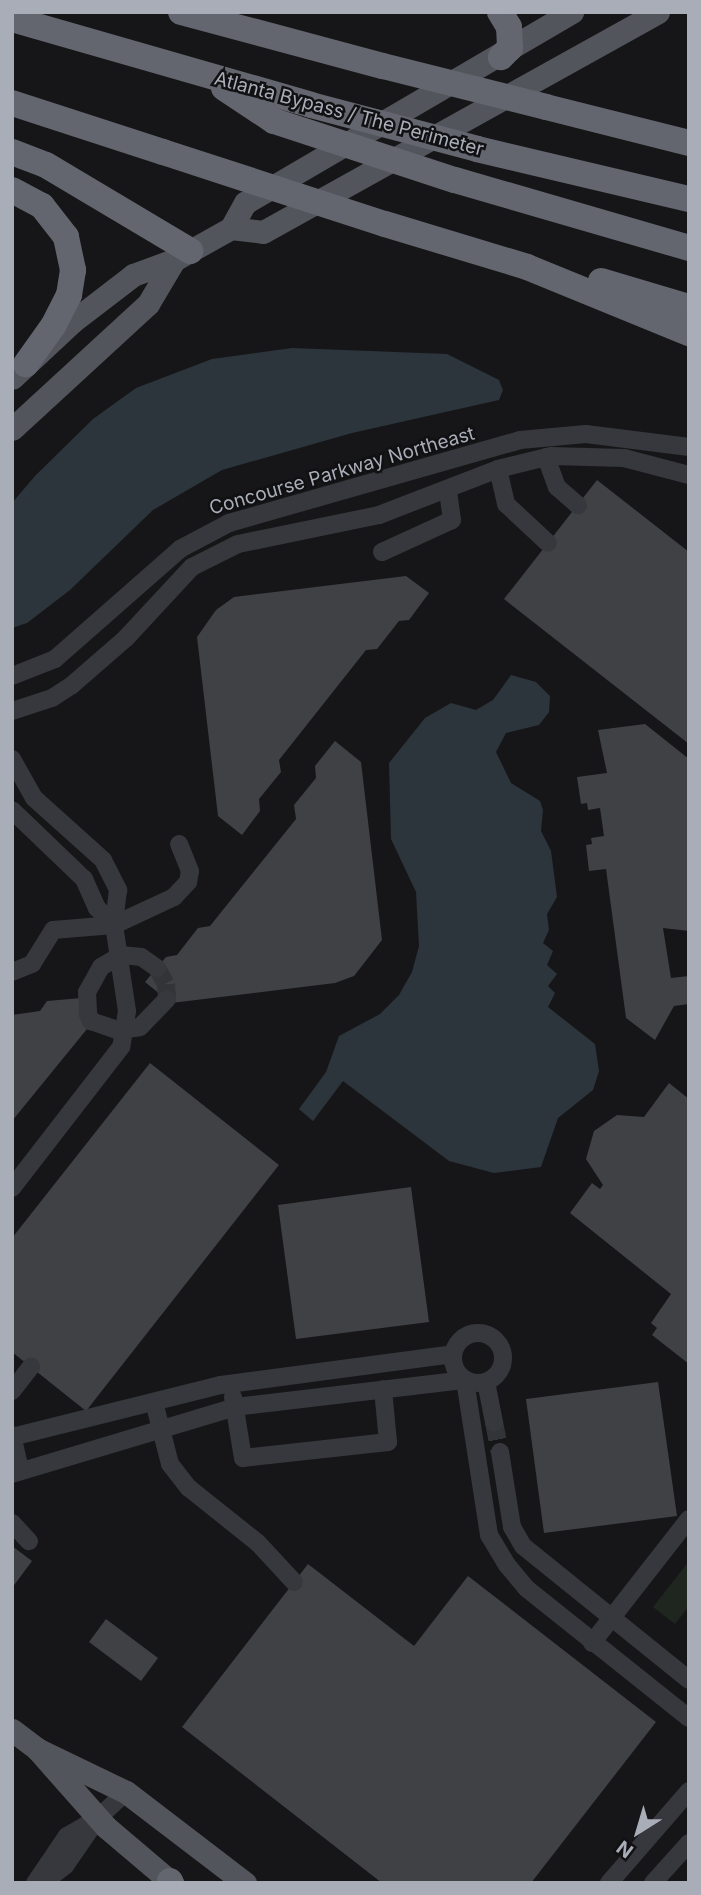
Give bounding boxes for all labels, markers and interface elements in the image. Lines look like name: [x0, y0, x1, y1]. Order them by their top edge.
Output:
street label: Atlanta Bypass / The Perimeter: [212, 67, 486, 161]
street label: Concourse Parkway Northeast: [207, 422, 477, 520]
north arrow: [603, 1797, 673, 1867]
text: N: [612, 1836, 638, 1863]

